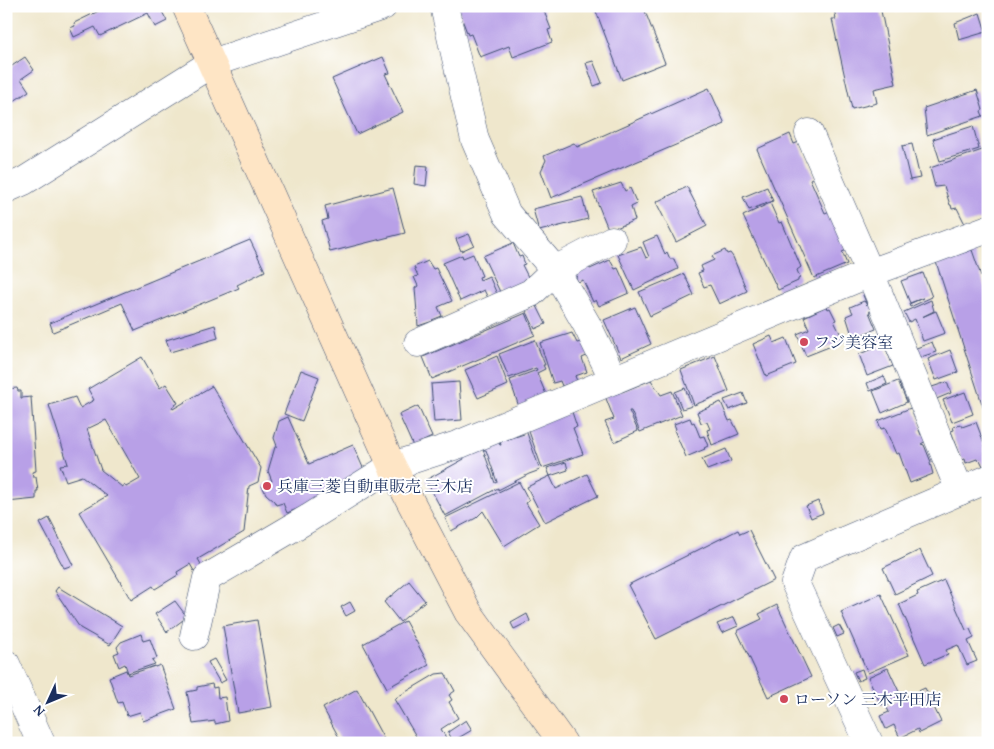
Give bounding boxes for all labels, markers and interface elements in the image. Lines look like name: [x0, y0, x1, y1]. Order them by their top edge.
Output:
place label: フジ美容室: [814, 330, 893, 354]
marker: フジ美容室: [798, 336, 810, 348]
place label: 兵庫三菱自動車販売 三木店: [277, 474, 473, 498]
marker: 兵庫三菱自動車販売 三木店: [261, 480, 273, 492]
north arrow: [22, 676, 72, 726]
place label: ローソン 三木平田店: [794, 687, 941, 711]
marker: ローソン 三木平田店: [778, 693, 790, 705]
text: N: [28, 700, 49, 721]

